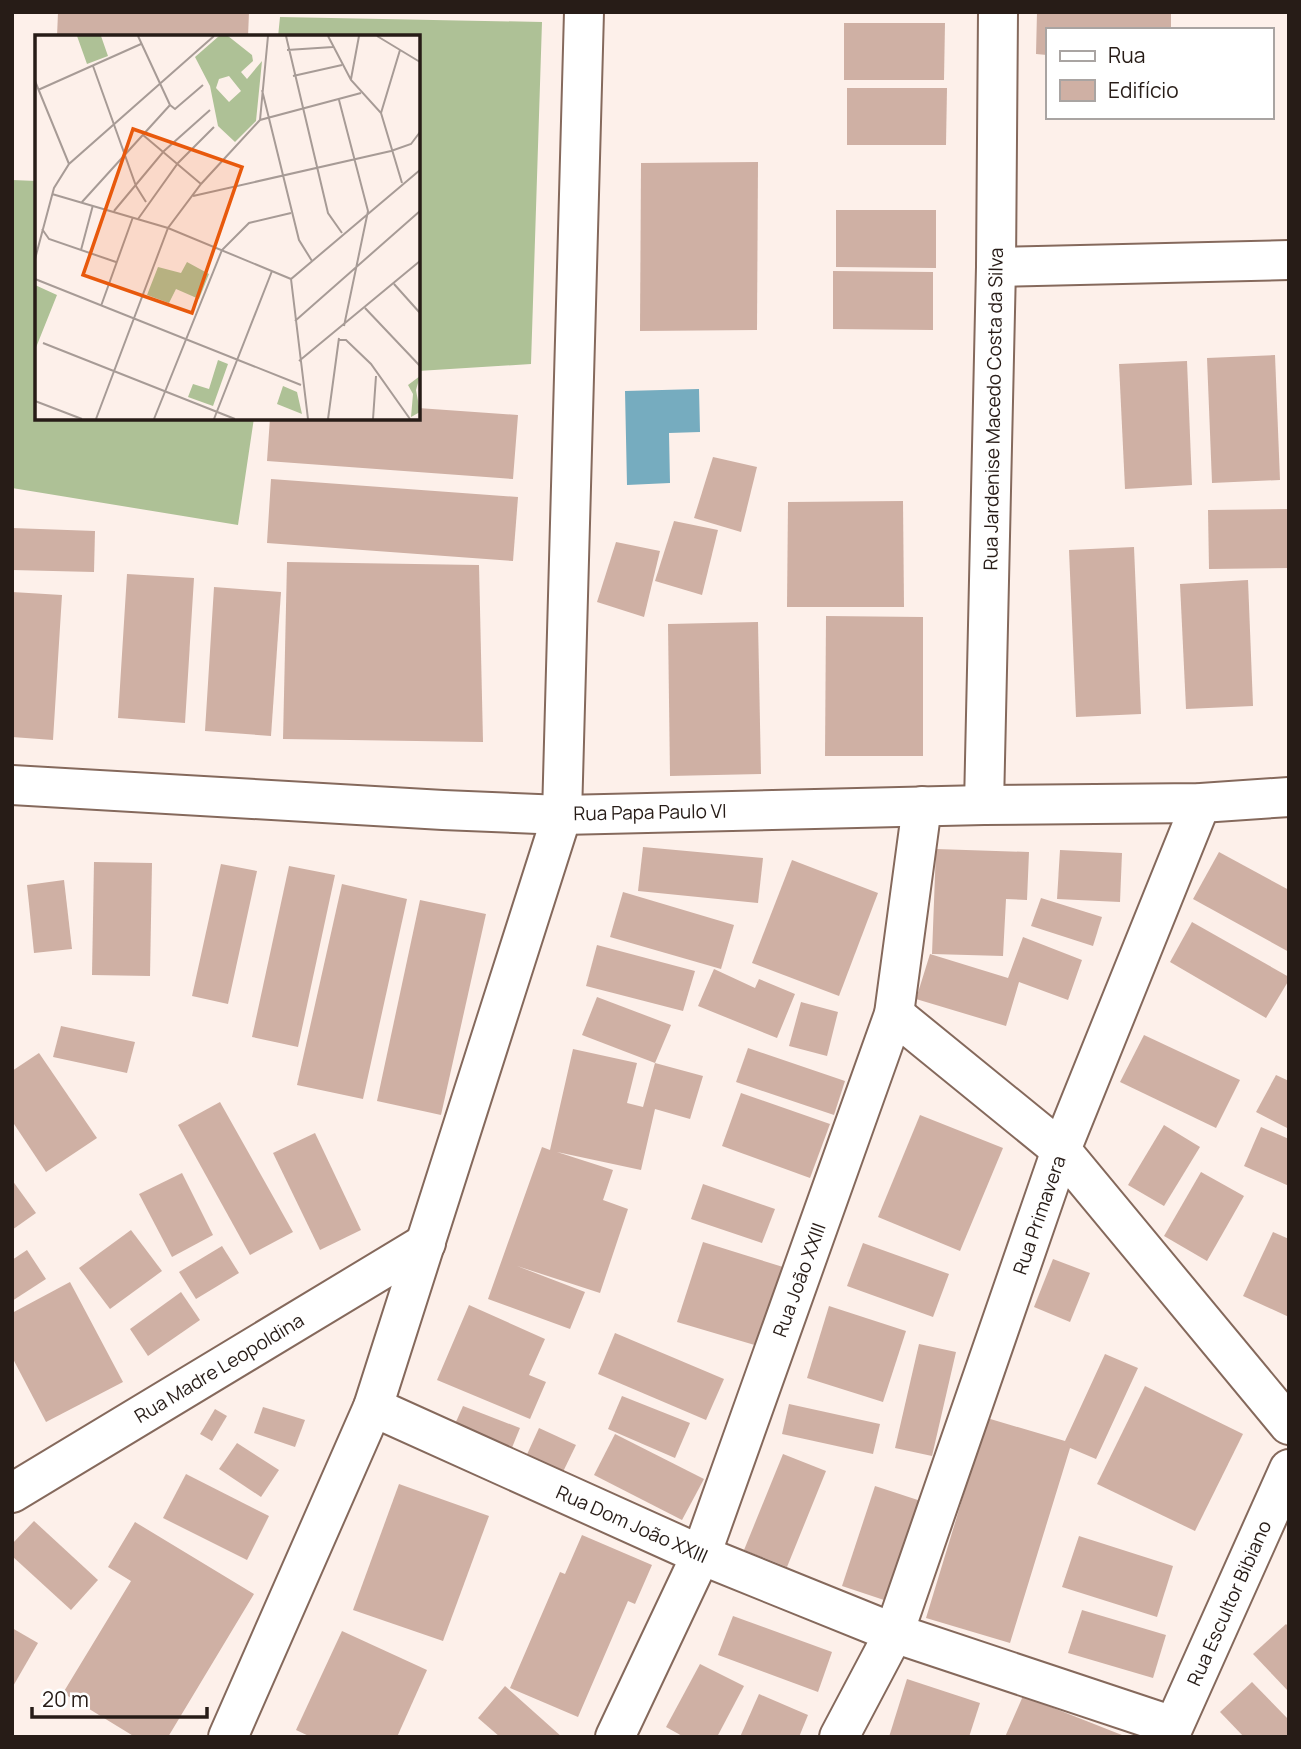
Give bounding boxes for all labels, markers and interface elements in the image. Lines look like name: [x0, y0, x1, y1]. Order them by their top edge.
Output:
legend: [1046, 28, 1273, 119]
inset map: [35, 35, 420, 420]
text: Rua: [1108, 41, 1145, 69]
text: Edifício: [1108, 76, 1179, 104]
street label: Rua Jardenise Macedo Costa da Silva: [977, 247, 1009, 571]
street label: Rua Papa Paulo VI: [573, 798, 727, 826]
street label: Rua Primavera: [1007, 1152, 1071, 1278]
street label: Rua João XXIII: [766, 1219, 832, 1341]
street label: Rua Madre Leopoldina: [129, 1307, 309, 1429]
street label: Rua Dom João XXIII: [552, 1479, 712, 1569]
street label: Rua Escultor Bibiano: [1181, 1516, 1277, 1690]
scale bar: [32, 1676, 206, 1720]
text: 20 m: [42, 1685, 89, 1713]

